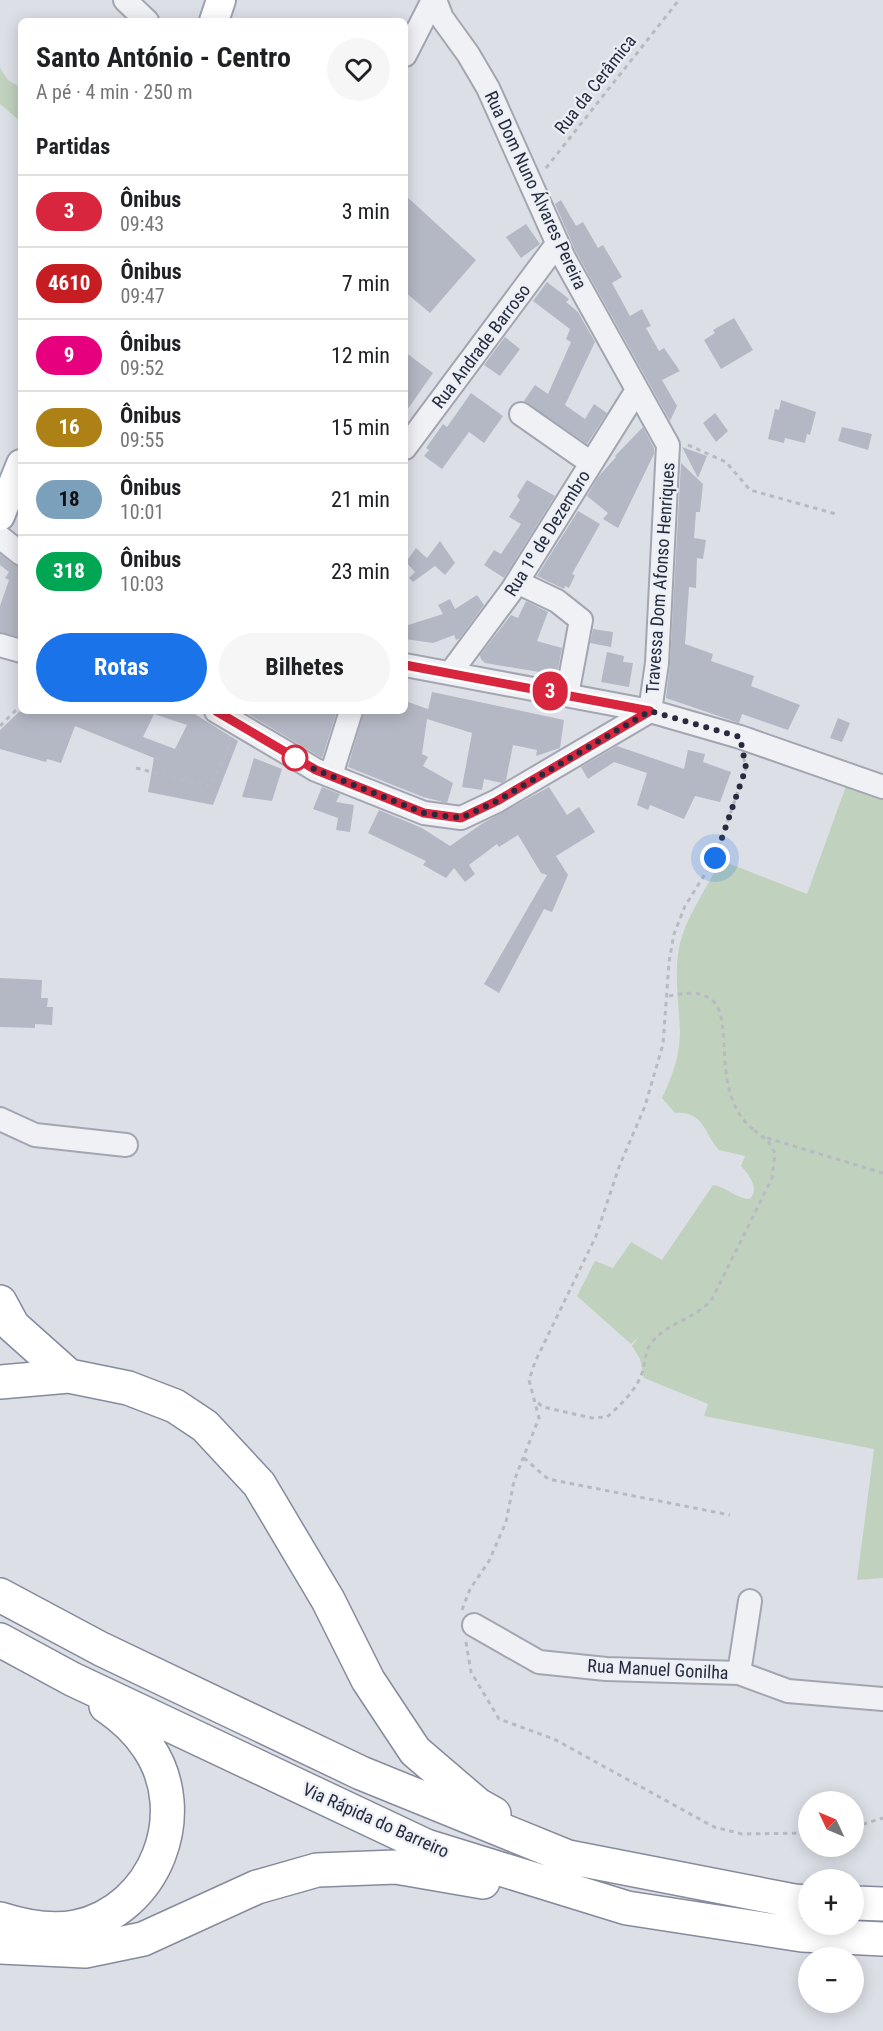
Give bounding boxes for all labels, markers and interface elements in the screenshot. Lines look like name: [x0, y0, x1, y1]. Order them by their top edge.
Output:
street label: Rua da Cerâmica: [550, 30, 640, 138]
button: heart: [327, 38, 390, 101]
text: Santo António - Centro: [36, 41, 291, 74]
text: A pé · 4 min · 250 m: [36, 80, 193, 104]
street label: Rua Dom Nuno Álvares Pereira: [481, 87, 591, 293]
text: Partidas: [36, 134, 110, 159]
text: Ônibus: [120, 187, 181, 212]
text: 3: [64, 199, 74, 223]
text: 3 min: [342, 199, 390, 224]
text: 09:43: [120, 212, 164, 236]
text: Ônibus: [120, 259, 182, 284]
text: 4610: [48, 271, 90, 295]
text: 7 min: [342, 271, 390, 296]
street label: Rua Andrade Barroso: [428, 280, 534, 412]
text: 09:47: [120, 284, 165, 308]
text: Ônibus: [120, 331, 181, 356]
text: 9: [64, 343, 74, 367]
text: 12 min: [331, 343, 390, 368]
text: 09:52: [120, 356, 164, 380]
text: Ônibus: [120, 403, 181, 428]
text: 16: [58, 415, 80, 439]
text: 15 min: [331, 415, 390, 440]
text: 09:55: [120, 428, 164, 452]
street label: Travessa Dom Afonso Henriques: [641, 462, 679, 694]
street label: Rua 1º de Dezembro: [500, 466, 594, 600]
text: Ônibus: [120, 475, 181, 500]
text: 18: [58, 487, 80, 511]
text: 21 min: [331, 487, 390, 512]
text: 10:01: [120, 500, 164, 524]
text: Ônibus: [120, 547, 181, 572]
text: 318: [53, 559, 85, 583]
text: 23 min: [331, 559, 390, 584]
text: 10:03: [120, 572, 164, 596]
button: Rotas: [36, 633, 207, 702]
button: Bilhetes: [219, 633, 390, 702]
line badge: 3: [530, 672, 570, 710]
text: 3: [545, 679, 555, 703]
unlabelled marker: [282, 745, 308, 771]
your location: [700, 843, 730, 873]
street label: Rua Manuel Gonilha: [587, 1655, 729, 1683]
street label: Via Rápida do Barreiro: [300, 1778, 452, 1862]
north arrow: [798, 1791, 864, 1857]
map controls: [798, 1791, 864, 2013]
button: +: [798, 1869, 864, 1935]
button: −: [798, 1947, 864, 2013]

